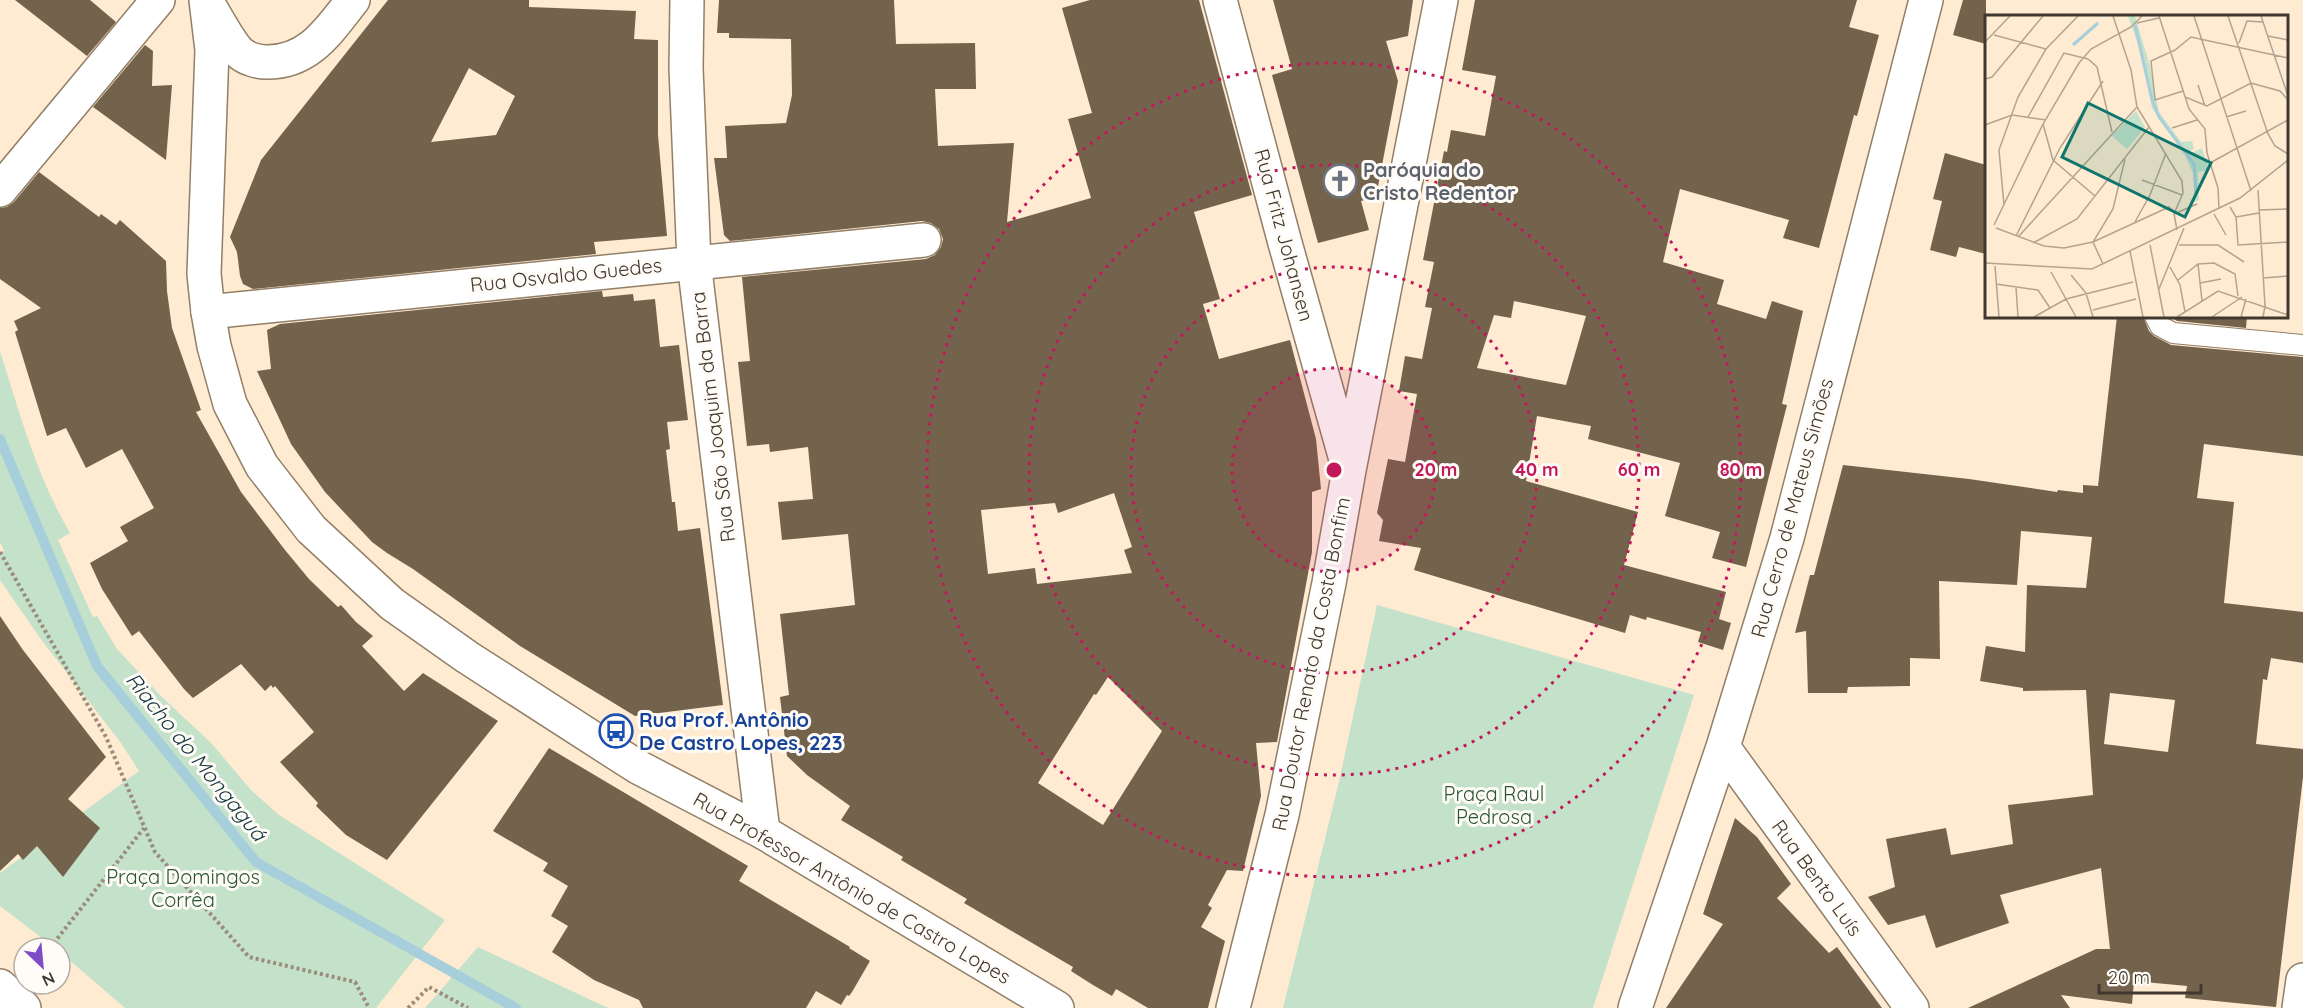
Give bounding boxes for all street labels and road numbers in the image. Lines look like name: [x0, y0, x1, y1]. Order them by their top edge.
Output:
street label: Rua Fritz Johansen: [1249, 146, 1320, 324]
street label: Rua Osvaldo Guedes: [469, 252, 663, 297]
street label: Rua São Joaquim da Barra: [685, 290, 740, 544]
street label: Rua Cerro de Mateus Simões: [1745, 376, 1838, 640]
street label: Rua Doutor Renato da Costa Bonfim: [1266, 495, 1355, 833]
street label: Rua Professor Antônio de Castro Lopes: [689, 786, 1015, 989]
street label: Rua Bento Luís: [1767, 815, 1868, 941]

